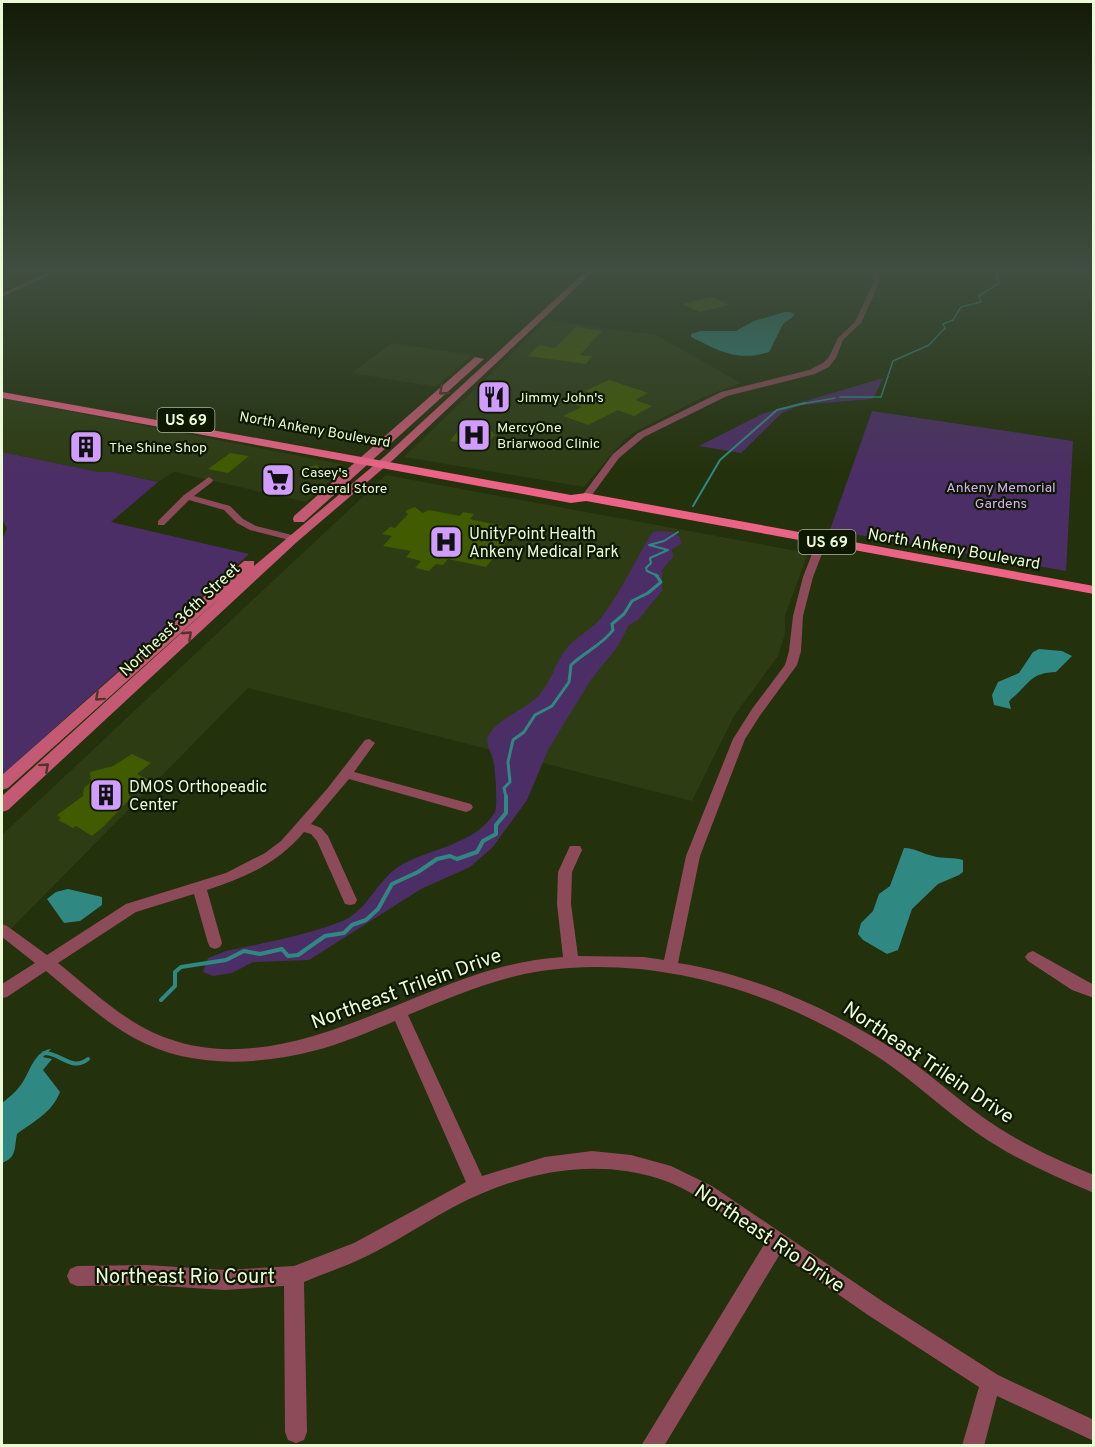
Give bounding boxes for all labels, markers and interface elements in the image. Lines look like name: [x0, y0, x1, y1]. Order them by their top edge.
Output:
restaurant icon: Jimmy John's: [476, 379, 512, 415]
one-way arrow: [439, 383, 450, 394]
place label: Jimmy John's: [517, 390, 604, 407]
road number: US 69: [158, 408, 214, 432]
street label: North Ankeny Boulevard: [238, 409, 392, 452]
hospital icon: MercyOne Briarwood Clinic: [456, 417, 492, 453]
place label: MercyOne Briarwood Clinic: [497, 420, 600, 453]
building icon: The Shine Shop: [68, 429, 104, 465]
place label: The Shine Shop: [109, 440, 207, 457]
supermarket icon: Casey's General Store: [260, 462, 296, 498]
place label: Casey's General Store: [301, 465, 387, 498]
park label: Ankeny Memorial Gardens: [946, 480, 1056, 513]
hospital icon: UnityPoint Health Ankeny Medical Park: [428, 524, 464, 560]
place label: UnityPoint Health Ankeny Medical Park: [469, 525, 619, 563]
street label: North Ankeny Boulevard: [866, 525, 1041, 575]
road number: US 69: [798, 530, 856, 554]
street label: Northeast 36th Street: [116, 559, 245, 681]
one-way arrow: [182, 631, 192, 642]
one-way arrow: [95, 690, 106, 701]
one-way arrow: [38, 763, 48, 774]
building icon: DMOS Orthopeadic Center: [88, 777, 124, 813]
place label: DMOS Orthopeadic Center: [129, 778, 267, 816]
street label: Northeast Trilein Drive: [308, 943, 506, 1036]
street label: Northeast Trilein Drive: [837, 997, 1018, 1131]
street label: Northeast Rio Drive: [689, 1180, 849, 1300]
street label: Northeast Rio Court: [95, 1265, 275, 1291]

